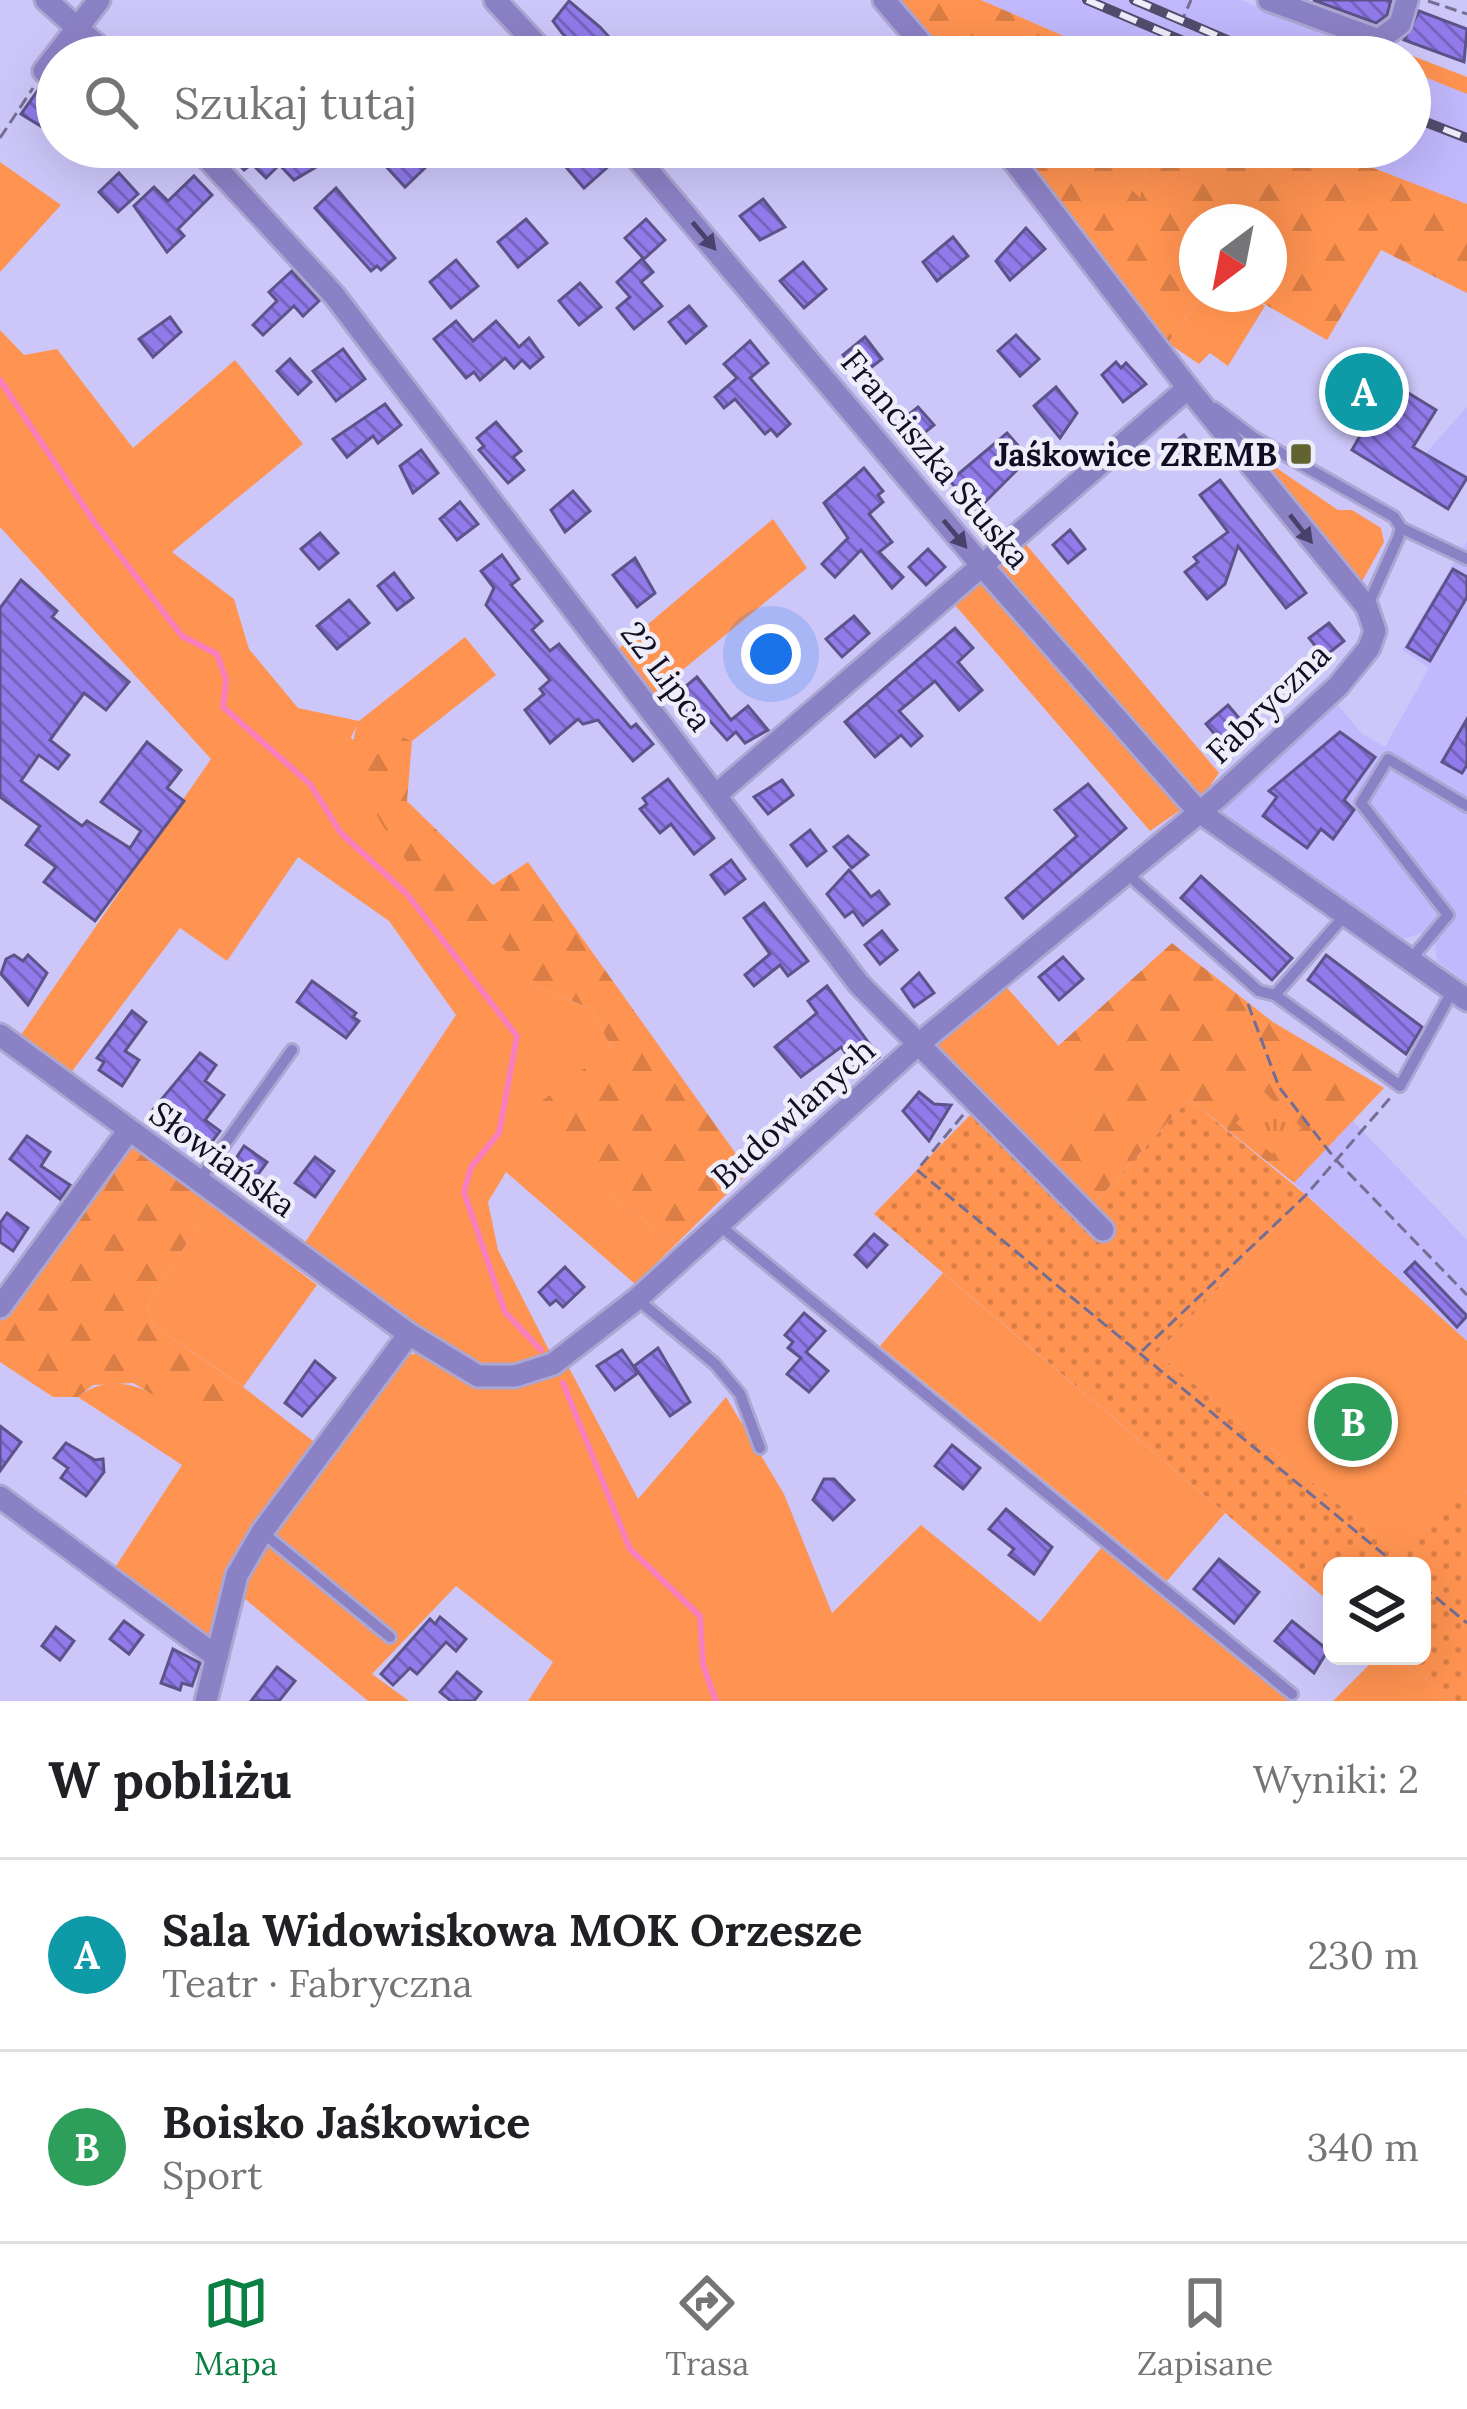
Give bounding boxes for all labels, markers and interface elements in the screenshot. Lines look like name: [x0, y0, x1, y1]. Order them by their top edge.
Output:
search box: [36, 36, 1431, 168]
icon: search: [78, 69, 144, 135]
text: Szukaj tutaj: [174, 74, 417, 131]
north arrow: [1179, 204, 1287, 312]
one-way arrow: [690, 221, 716, 251]
street label: Franciszka Stuska: [832, 341, 1040, 577]
pin: A: [1325, 347, 1403, 437]
place label: Jaśkowice ZREMB: [994, 433, 1277, 475]
marker: Jaśkowice ZREMB: [1288, 441, 1314, 467]
one-way arrow: [1288, 514, 1313, 545]
one-way arrow: [942, 519, 968, 549]
street label: 22 Lipca: [612, 613, 722, 739]
your location: [741, 624, 801, 684]
street label: Fabryczna: [1197, 634, 1339, 772]
street label: Budowlanych: [703, 1029, 883, 1197]
street label: Słowiańska: [142, 1092, 304, 1226]
pin: B: [1314, 1377, 1392, 1467]
map controls: [1323, 1557, 1431, 1665]
button: layers: [1323, 1557, 1431, 1665]
text: W pobliżu: [48, 1747, 292, 1812]
text: Wyniki: 2: [1253, 1754, 1419, 1804]
text: Sala Widowiskowa MOK Orzesze: [162, 1901, 862, 1958]
text: A: [74, 1930, 100, 1980]
text: 230 m: [1308, 1930, 1419, 1980]
text: Teatr · Fabryczna: [162, 1958, 473, 2008]
text: Boisko Jaśkowice: [162, 2093, 531, 2150]
text: B: [74, 2122, 100, 2172]
text: 340 m: [1307, 2122, 1419, 2172]
text: Sport: [162, 2150, 262, 2200]
tab: Mapa: [194, 2270, 278, 2384]
tab: Trasa: [665, 2270, 749, 2384]
tab: Zapisane: [1137, 2270, 1273, 2384]

